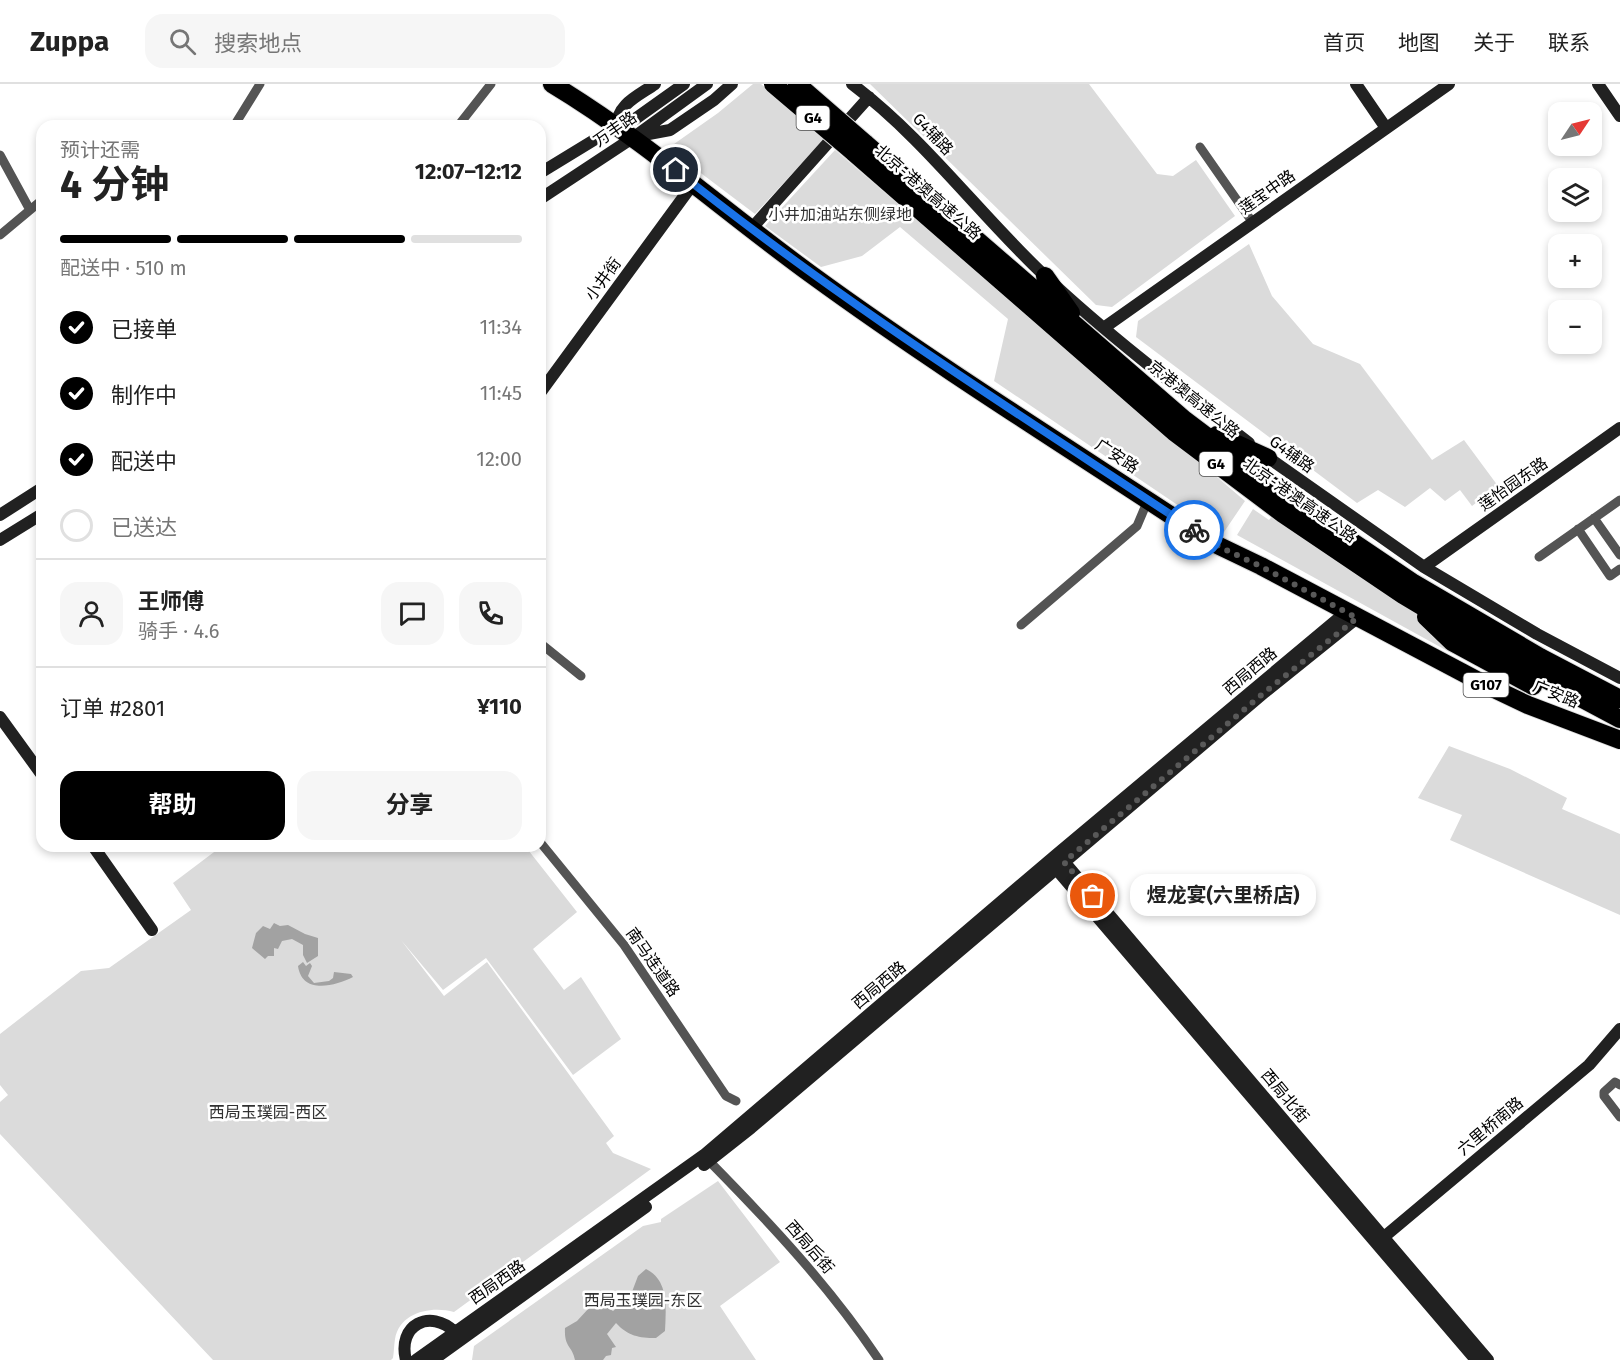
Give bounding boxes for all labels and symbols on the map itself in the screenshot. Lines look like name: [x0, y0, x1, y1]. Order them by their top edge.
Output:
north arrow: [1548, 102, 1602, 156]
road number: G4: [796, 106, 830, 130]
street label: 万丰路: [590, 107, 640, 151]
street label: G4辅路: [909, 109, 957, 159]
street label: 北京-港澳高速公路: [871, 141, 985, 243]
pin: [650, 144, 701, 195]
street label: 莲宝中路: [1235, 166, 1299, 218]
park label: 小井加油站东侧绿地: [768, 205, 912, 224]
street label: 小井街: [581, 254, 625, 304]
street label: 京港澳高速公路: [1144, 356, 1244, 442]
street label: G4辅路: [1266, 431, 1318, 477]
street label: 广安路: [1092, 435, 1142, 477]
road number: G4: [1200, 452, 1232, 476]
street label: 莲怡园东路: [1475, 453, 1551, 515]
street label: 北京-港澳高速公路: [1239, 454, 1361, 546]
courier: [1164, 500, 1224, 560]
street label: 西局西路: [1219, 643, 1281, 699]
road number: G107: [1464, 673, 1508, 697]
street label: 广安路: [1530, 676, 1582, 712]
pin: [1067, 870, 1118, 921]
callout: 煜龙宴(六里桥店): [1129, 875, 1315, 917]
street label: 南马连道路: [622, 924, 684, 1000]
street label: 西局西路: [848, 957, 910, 1013]
street label: 西局北街: [1257, 1065, 1313, 1127]
street label: 六里桥南路: [1453, 1093, 1527, 1159]
park label: 西局玉璞园-西区: [209, 1103, 327, 1122]
street label: 西局后街: [782, 1217, 838, 1277]
street label: 西局西路: [465, 1256, 529, 1308]
park label: 西局玉璞园-东区: [584, 1291, 702, 1310]

